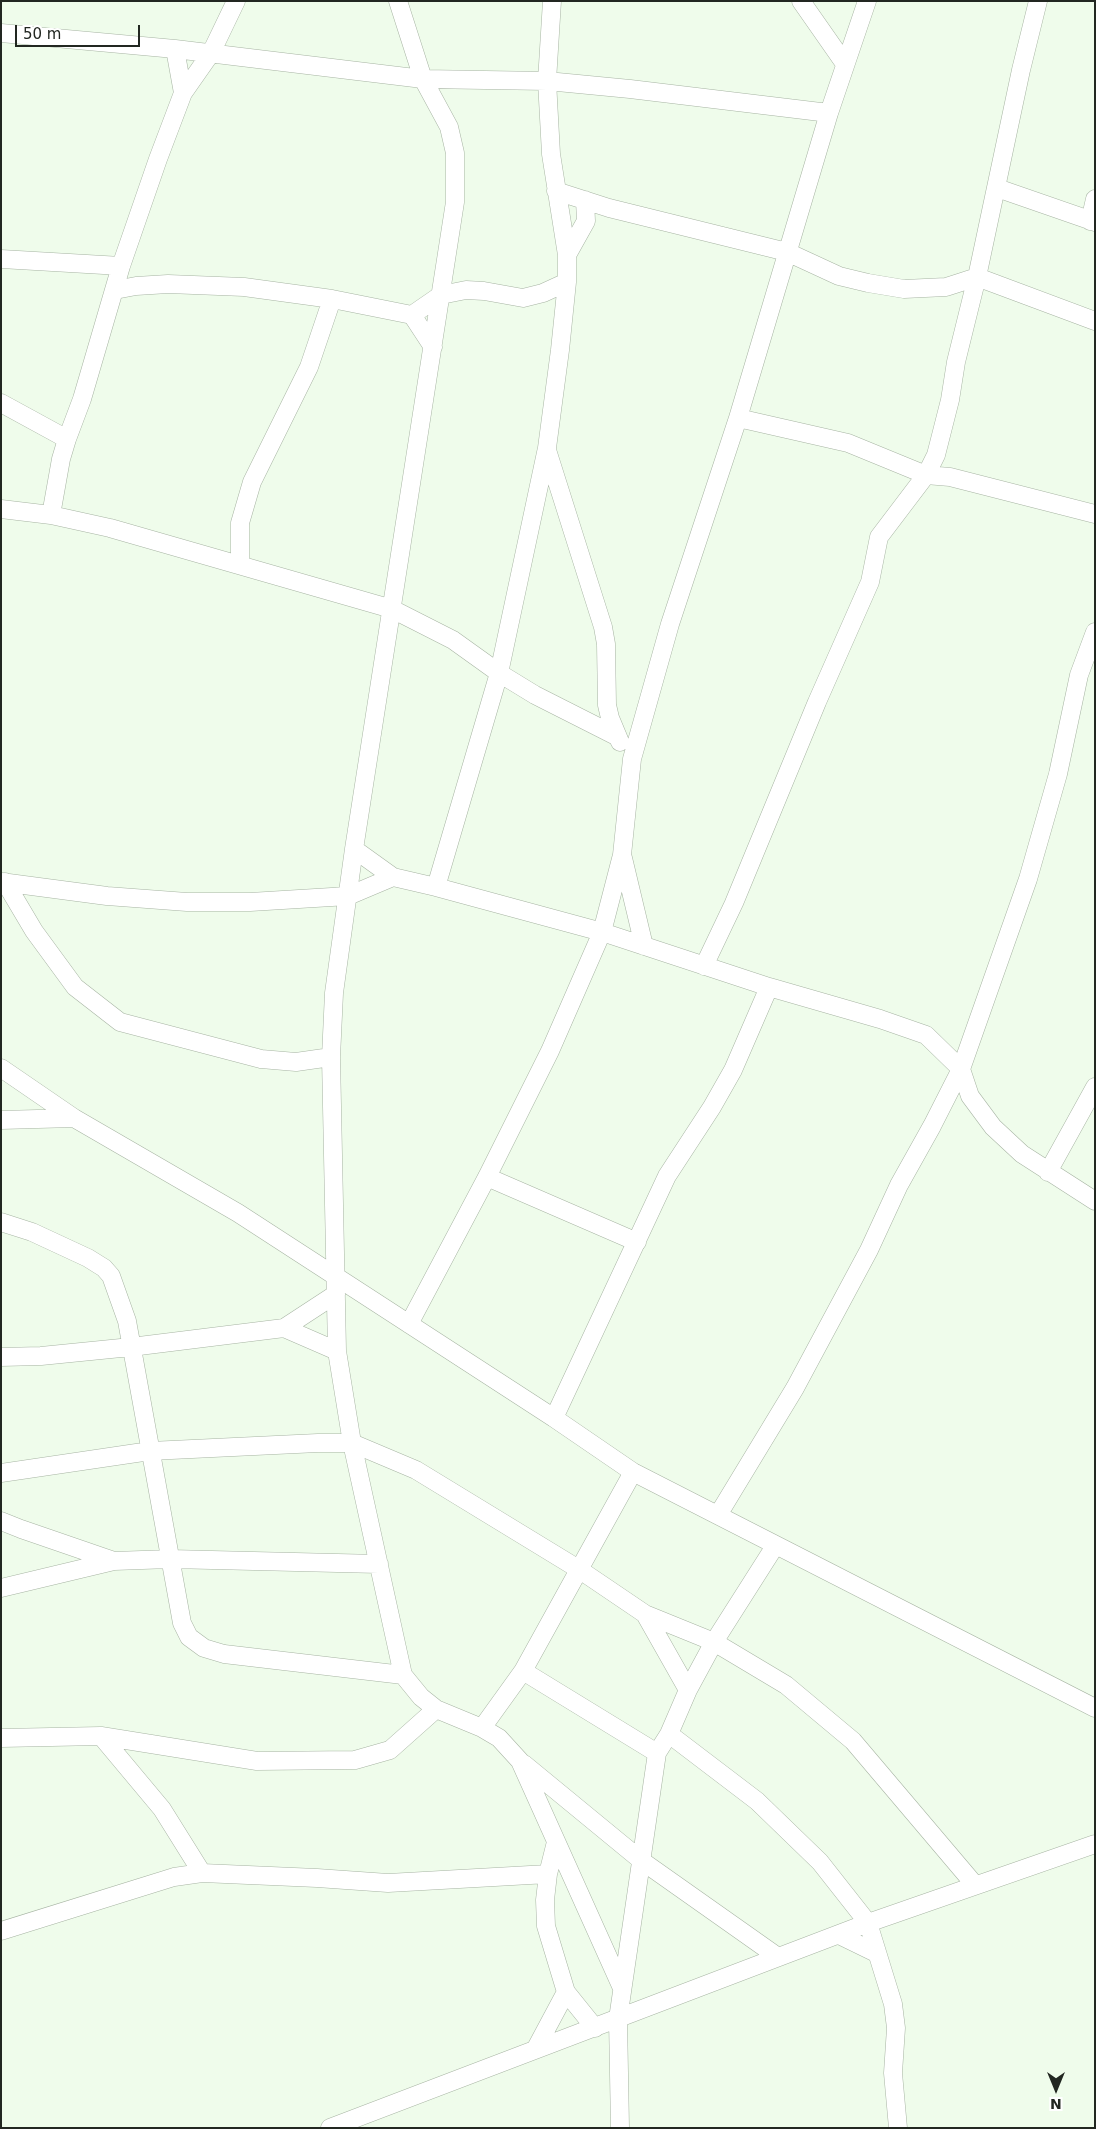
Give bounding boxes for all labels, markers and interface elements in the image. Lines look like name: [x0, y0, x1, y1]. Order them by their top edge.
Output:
scale bar: [18, 15, 142, 47]
text: 50 m: [23, 25, 61, 43]
north arrow: [1031, 2064, 1081, 2114]
text: N: [1050, 2096, 1062, 2112]

